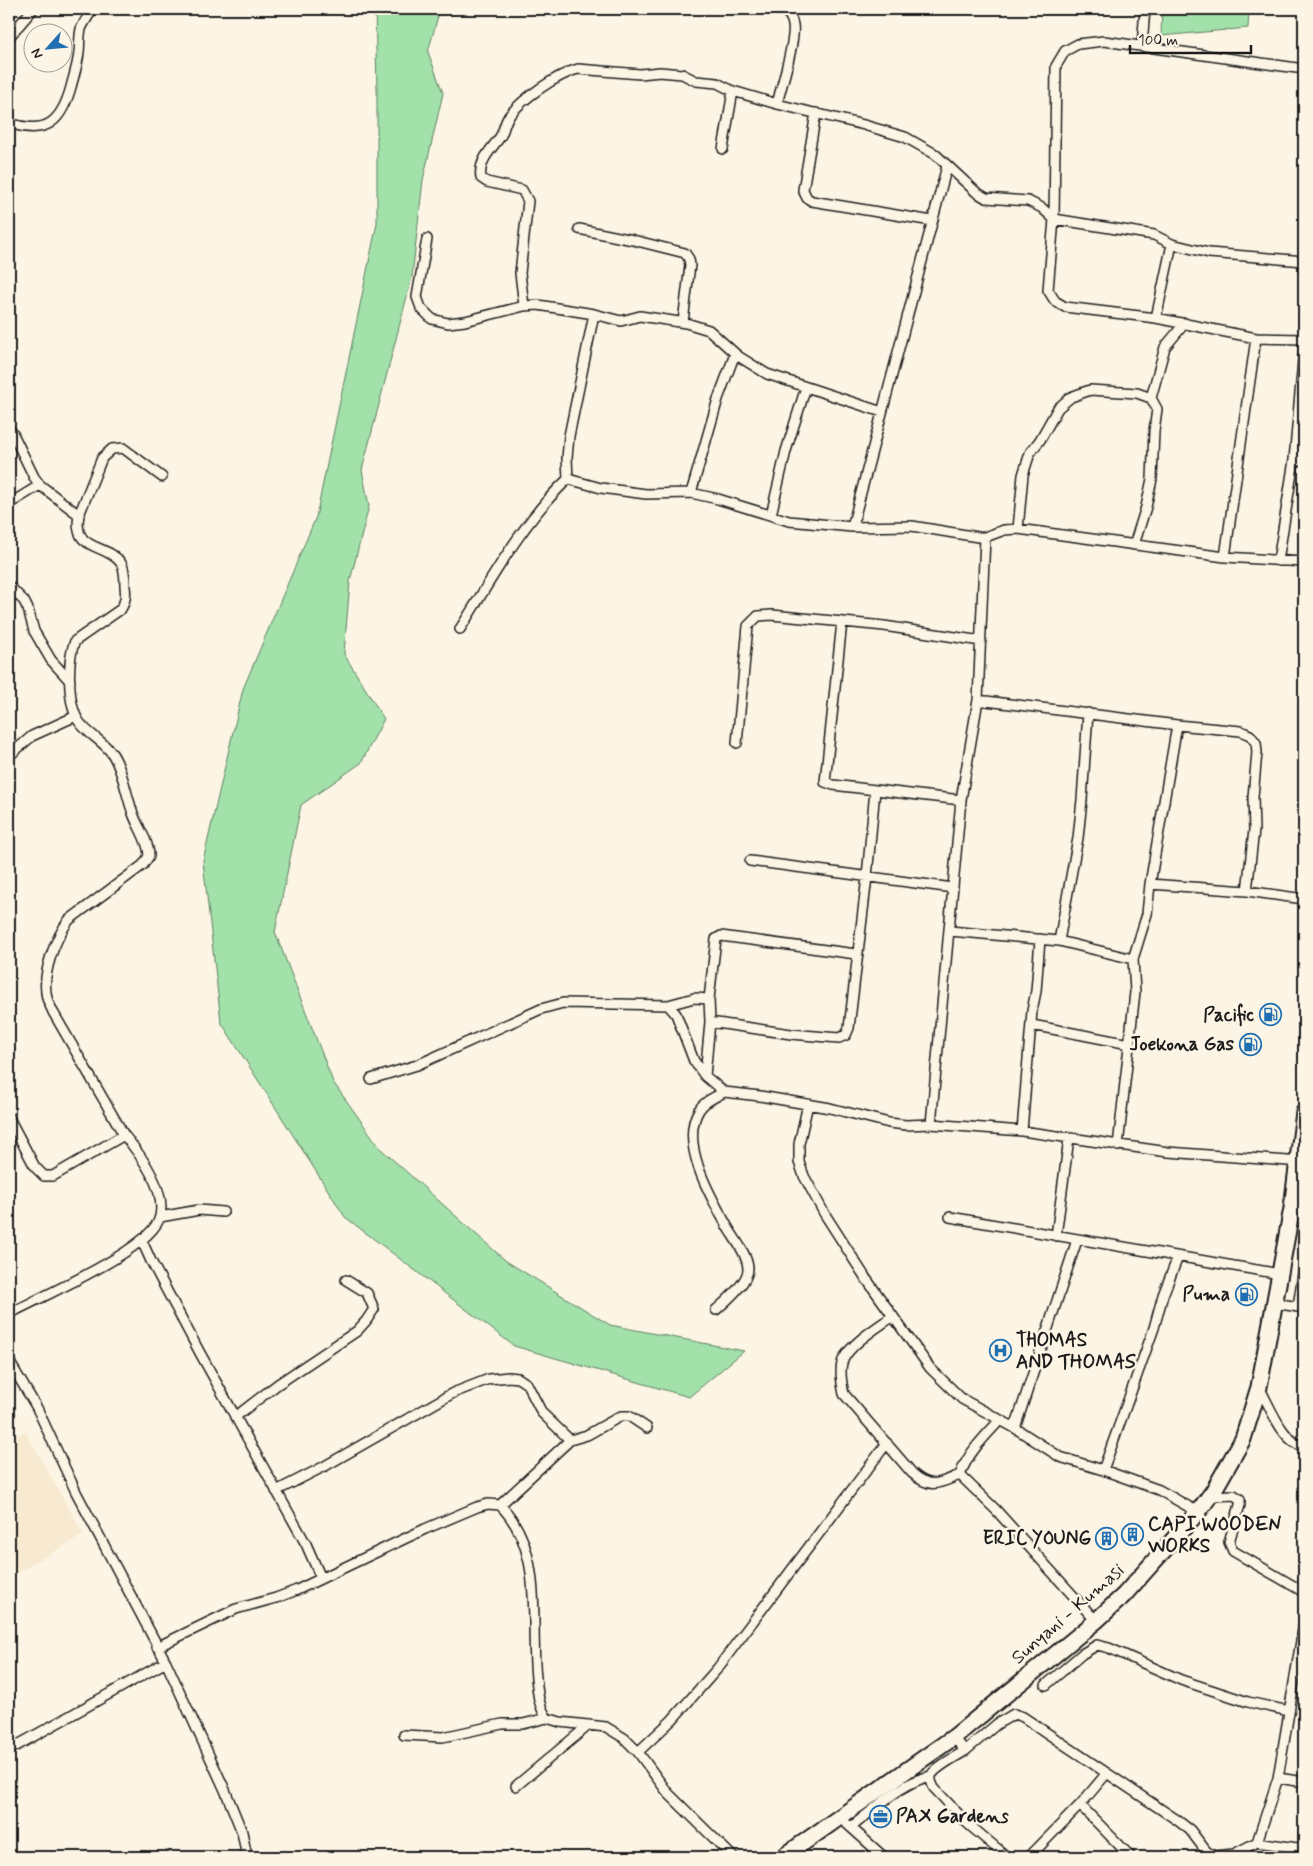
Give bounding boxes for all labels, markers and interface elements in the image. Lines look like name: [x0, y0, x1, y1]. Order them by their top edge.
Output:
north arrow: [22, 22, 72, 72]
scale bar: [1130, 22, 1252, 54]
text: 100 m: [1138, 31, 1178, 51]
text: N: [27, 45, 47, 62]
place label: Pacific: [1203, 1003, 1254, 1028]
fuel station icon: Pacific: [1258, 1003, 1282, 1027]
place label: Joekona Gas: [1130, 1032, 1235, 1057]
fuel station icon: Joekona Gas: [1238, 1032, 1262, 1056]
place label: Puma: [1182, 1282, 1230, 1307]
fuel station icon: Puma: [1234, 1282, 1258, 1306]
place label: THOMAS AND THOMAS: [1016, 1328, 1136, 1375]
hospital icon: THOMAS AND THOMAS: [988, 1339, 1012, 1363]
place label: CAPI WOODEN WORKS: [1147, 1512, 1282, 1559]
building icon: CAPI WOODEN WORKS: [1120, 1523, 1144, 1547]
place label: ERIC YOUNG: [983, 1526, 1091, 1551]
building icon: ERIC YOUNG: [1095, 1526, 1119, 1550]
street label: Sunyani - Kumasi: [1006, 1558, 1130, 1670]
office icon: PAX Gardens: [868, 1804, 892, 1828]
place label: PAX Gardens: [896, 1804, 1009, 1829]

